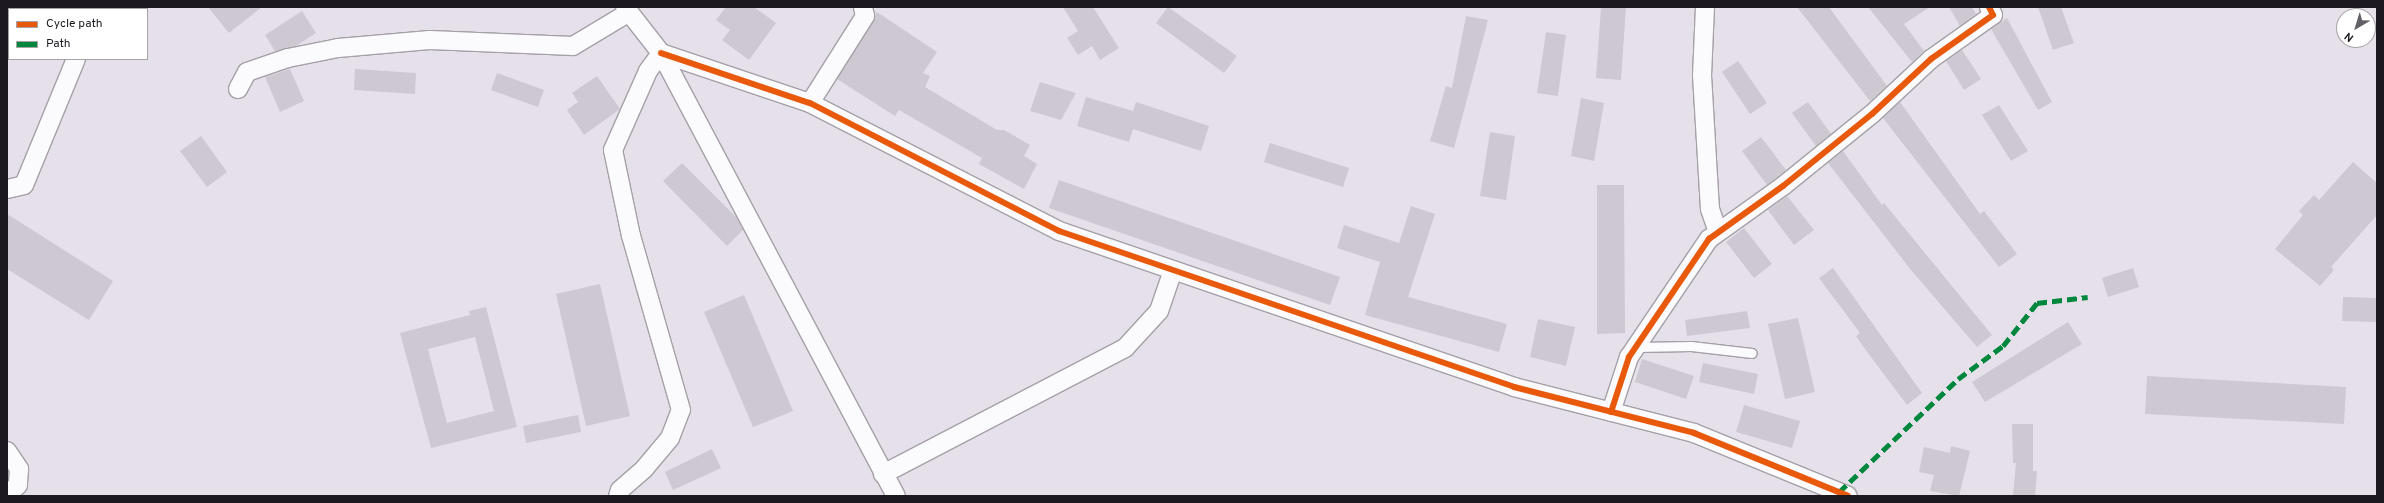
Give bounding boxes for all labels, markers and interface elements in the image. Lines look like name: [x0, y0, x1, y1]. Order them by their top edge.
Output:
legend: [8, 8, 148, 60]
north arrow: [2336, 8, 2376, 48]
text: Cycle path: [46, 16, 103, 32]
text: N: [2342, 29, 2357, 45]
text: Path: [46, 36, 71, 52]

